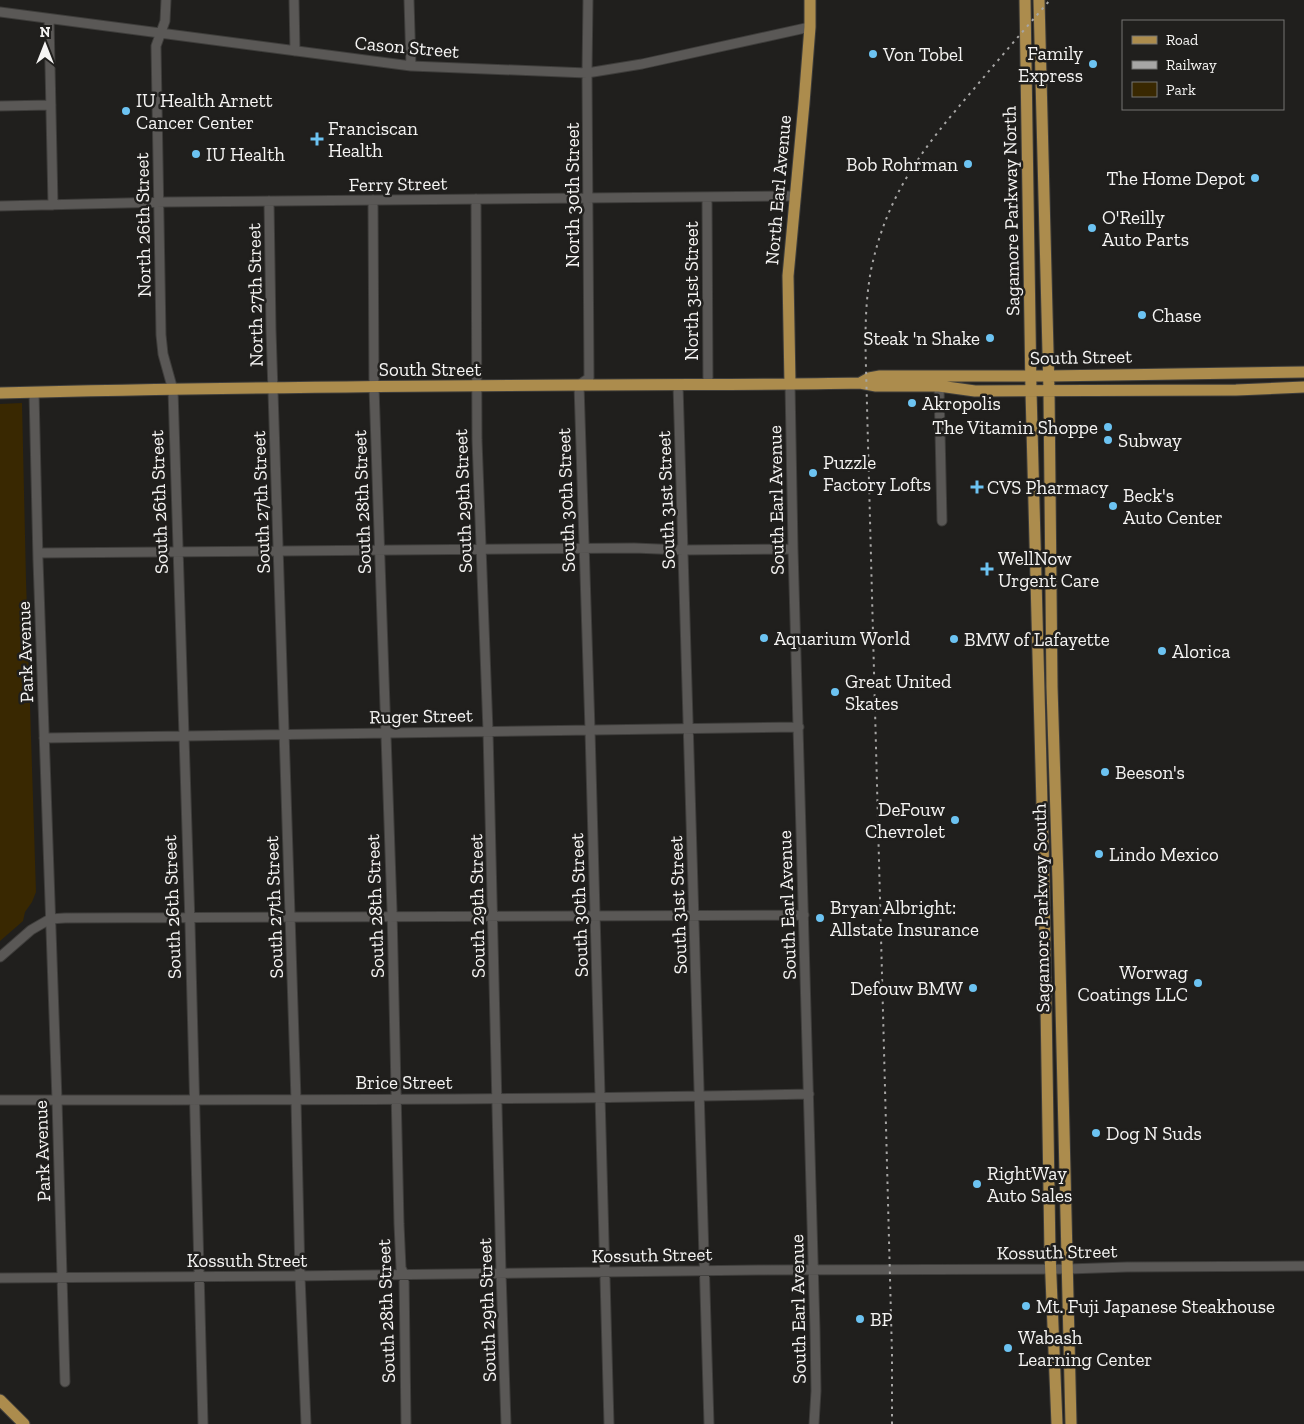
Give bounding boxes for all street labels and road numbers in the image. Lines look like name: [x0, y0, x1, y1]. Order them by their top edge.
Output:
street label: Cason Street: [354, 31, 460, 63]
street label: Sagamore Parkway North: [998, 106, 1024, 316]
street label: North Earl Avenue: [760, 114, 796, 266]
street label: North 30th Street: [561, 122, 584, 268]
street label: North 26th Street: [130, 152, 156, 298]
street label: Ferry Street: [348, 172, 448, 196]
street label: North 31st Street: [680, 221, 703, 361]
street label: North 27th Street: [242, 223, 268, 367]
street label: South Street: [1030, 345, 1132, 369]
street label: South Street: [379, 358, 481, 381]
street label: South Earl Avenue: [763, 425, 789, 575]
street label: South 30th Street: [552, 427, 580, 573]
street label: South 29th Street: [449, 429, 477, 573]
street label: South 26th Street: [145, 430, 173, 574]
street label: South 27th Street: [247, 430, 275, 574]
street label: South 28th Street: [348, 430, 376, 574]
street label: South 31st Street: [652, 430, 680, 570]
street label: Park Avenue: [12, 601, 38, 703]
street label: Ruger Street: [369, 704, 473, 728]
street label: Sagamore Parkway South: [1028, 803, 1054, 1013]
street label: South Earl Avenue: [773, 830, 801, 980]
street label: South 30th Street: [565, 832, 593, 978]
street label: South 28th Street: [361, 834, 389, 978]
street label: South 29th Street: [464, 834, 490, 978]
street label: South 26th Street: [158, 835, 186, 979]
street label: South 27th Street: [260, 835, 288, 979]
street label: South 31st Street: [664, 835, 692, 975]
street label: Brice Street: [356, 1071, 452, 1094]
street label: Park Avenue: [29, 1100, 55, 1202]
street label: South Earl Avenue: [785, 1234, 811, 1384]
street label: South 29th Street: [473, 1238, 501, 1382]
street label: South 28th Street: [372, 1239, 400, 1383]
street label: Kossuth Street: [996, 1239, 1118, 1265]
street label: Kossuth Street: [591, 1242, 713, 1268]
street label: Kossuth Street: [187, 1249, 307, 1272]

